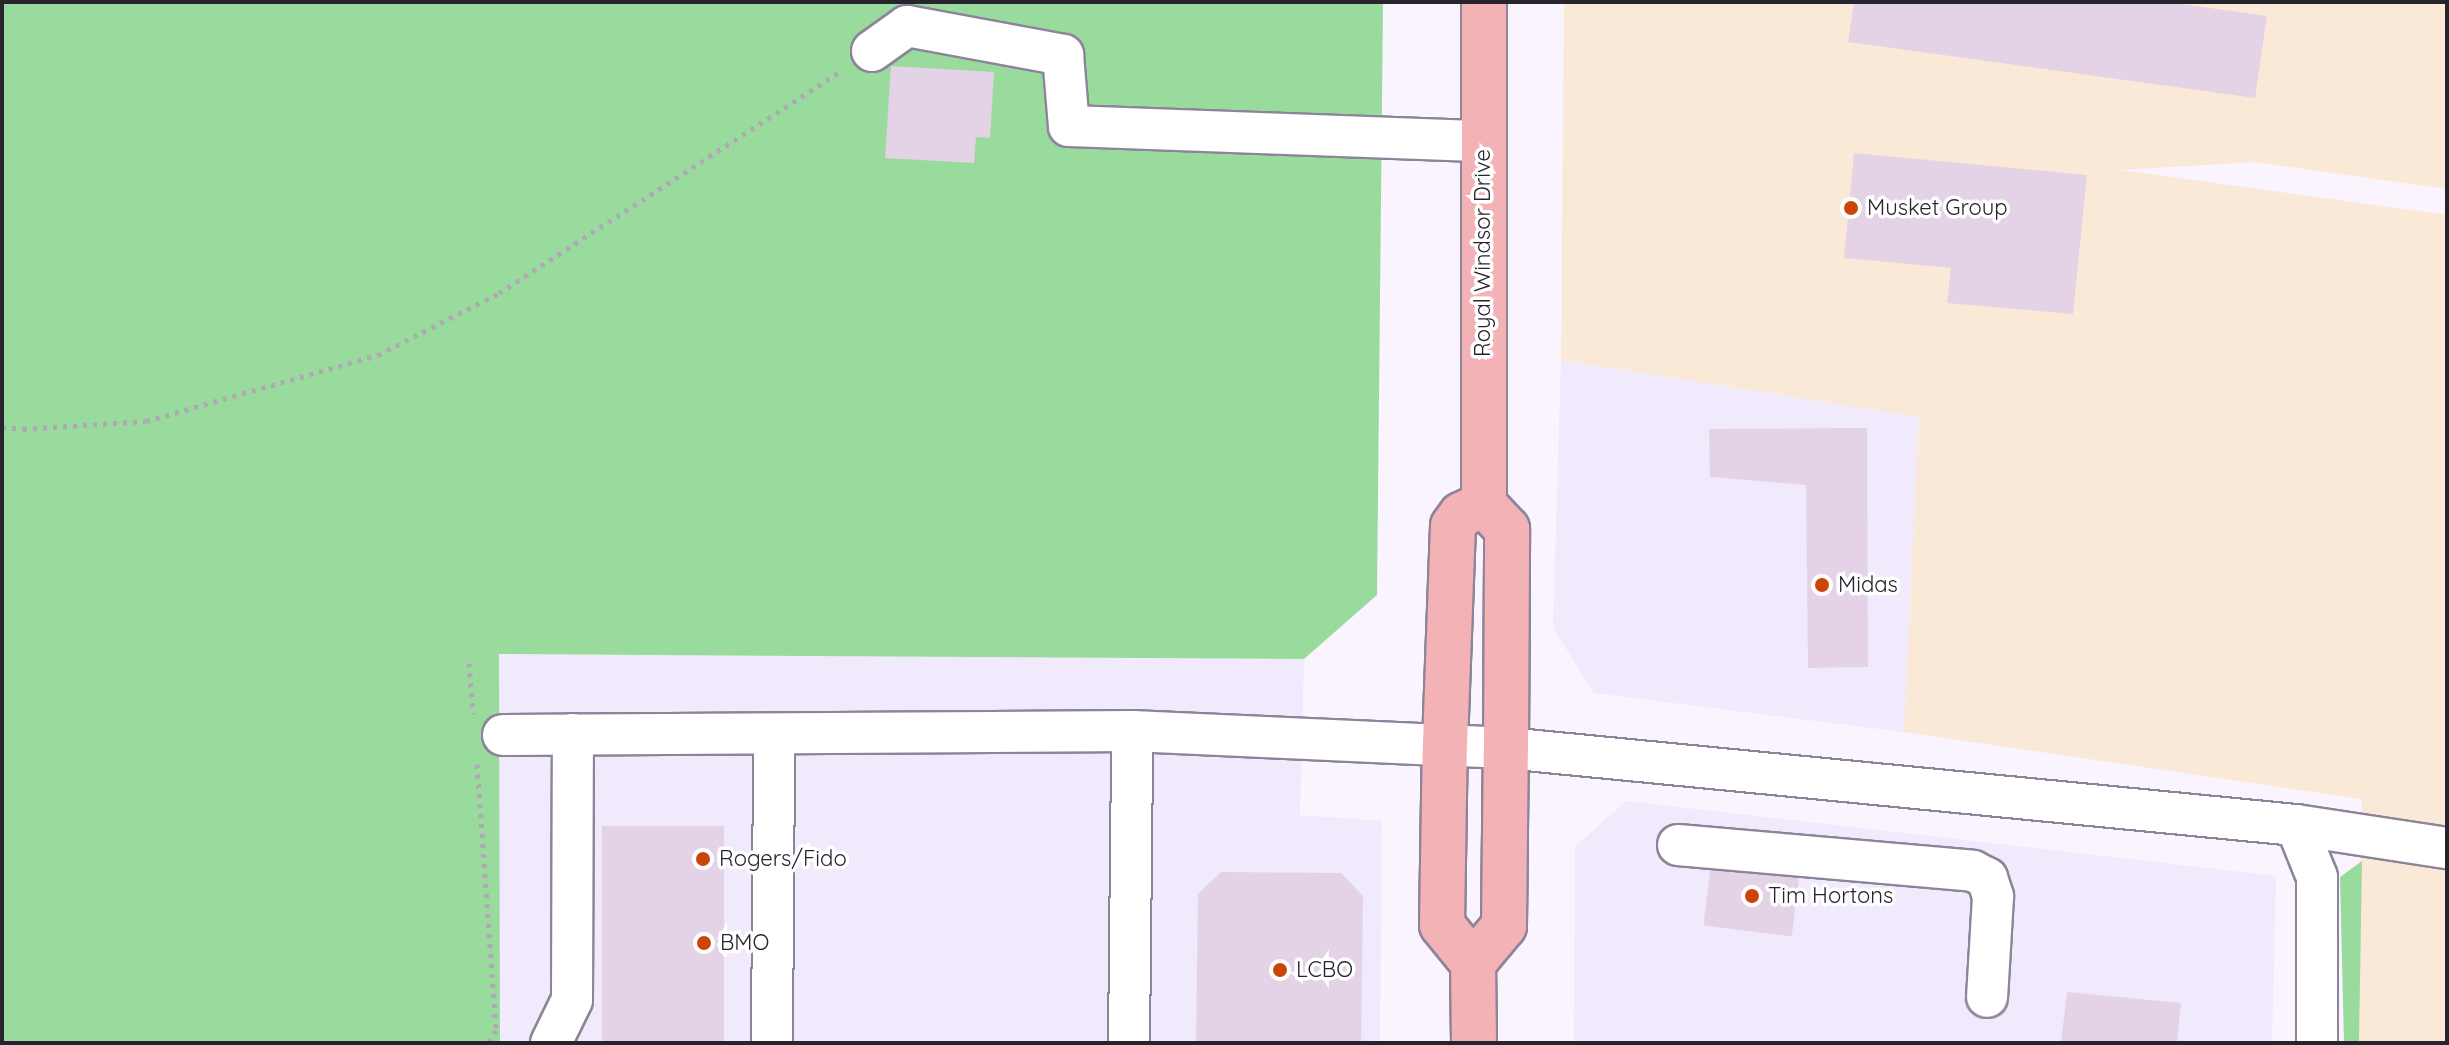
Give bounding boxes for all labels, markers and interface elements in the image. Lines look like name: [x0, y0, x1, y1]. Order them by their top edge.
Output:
street label: Royal Windsor Drive: [1470, 149, 1496, 357]
place label: Musket Group: [1867, 195, 2008, 221]
marker: Musket Group: [1842, 199, 1860, 217]
place label: Midas: [1838, 572, 1898, 598]
marker: Midas: [1813, 576, 1831, 594]
place label: Rogers/Fido: [719, 846, 847, 872]
marker: Rogers/Fido: [694, 850, 712, 868]
place label: Tim Hortons: [1768, 883, 1893, 909]
marker: Tim Hortons: [1743, 887, 1761, 905]
place label: BMO: [720, 930, 769, 956]
marker: BMO: [695, 934, 713, 952]
place label: LCBO: [1296, 957, 1353, 983]
marker: LCBO: [1271, 961, 1289, 979]

